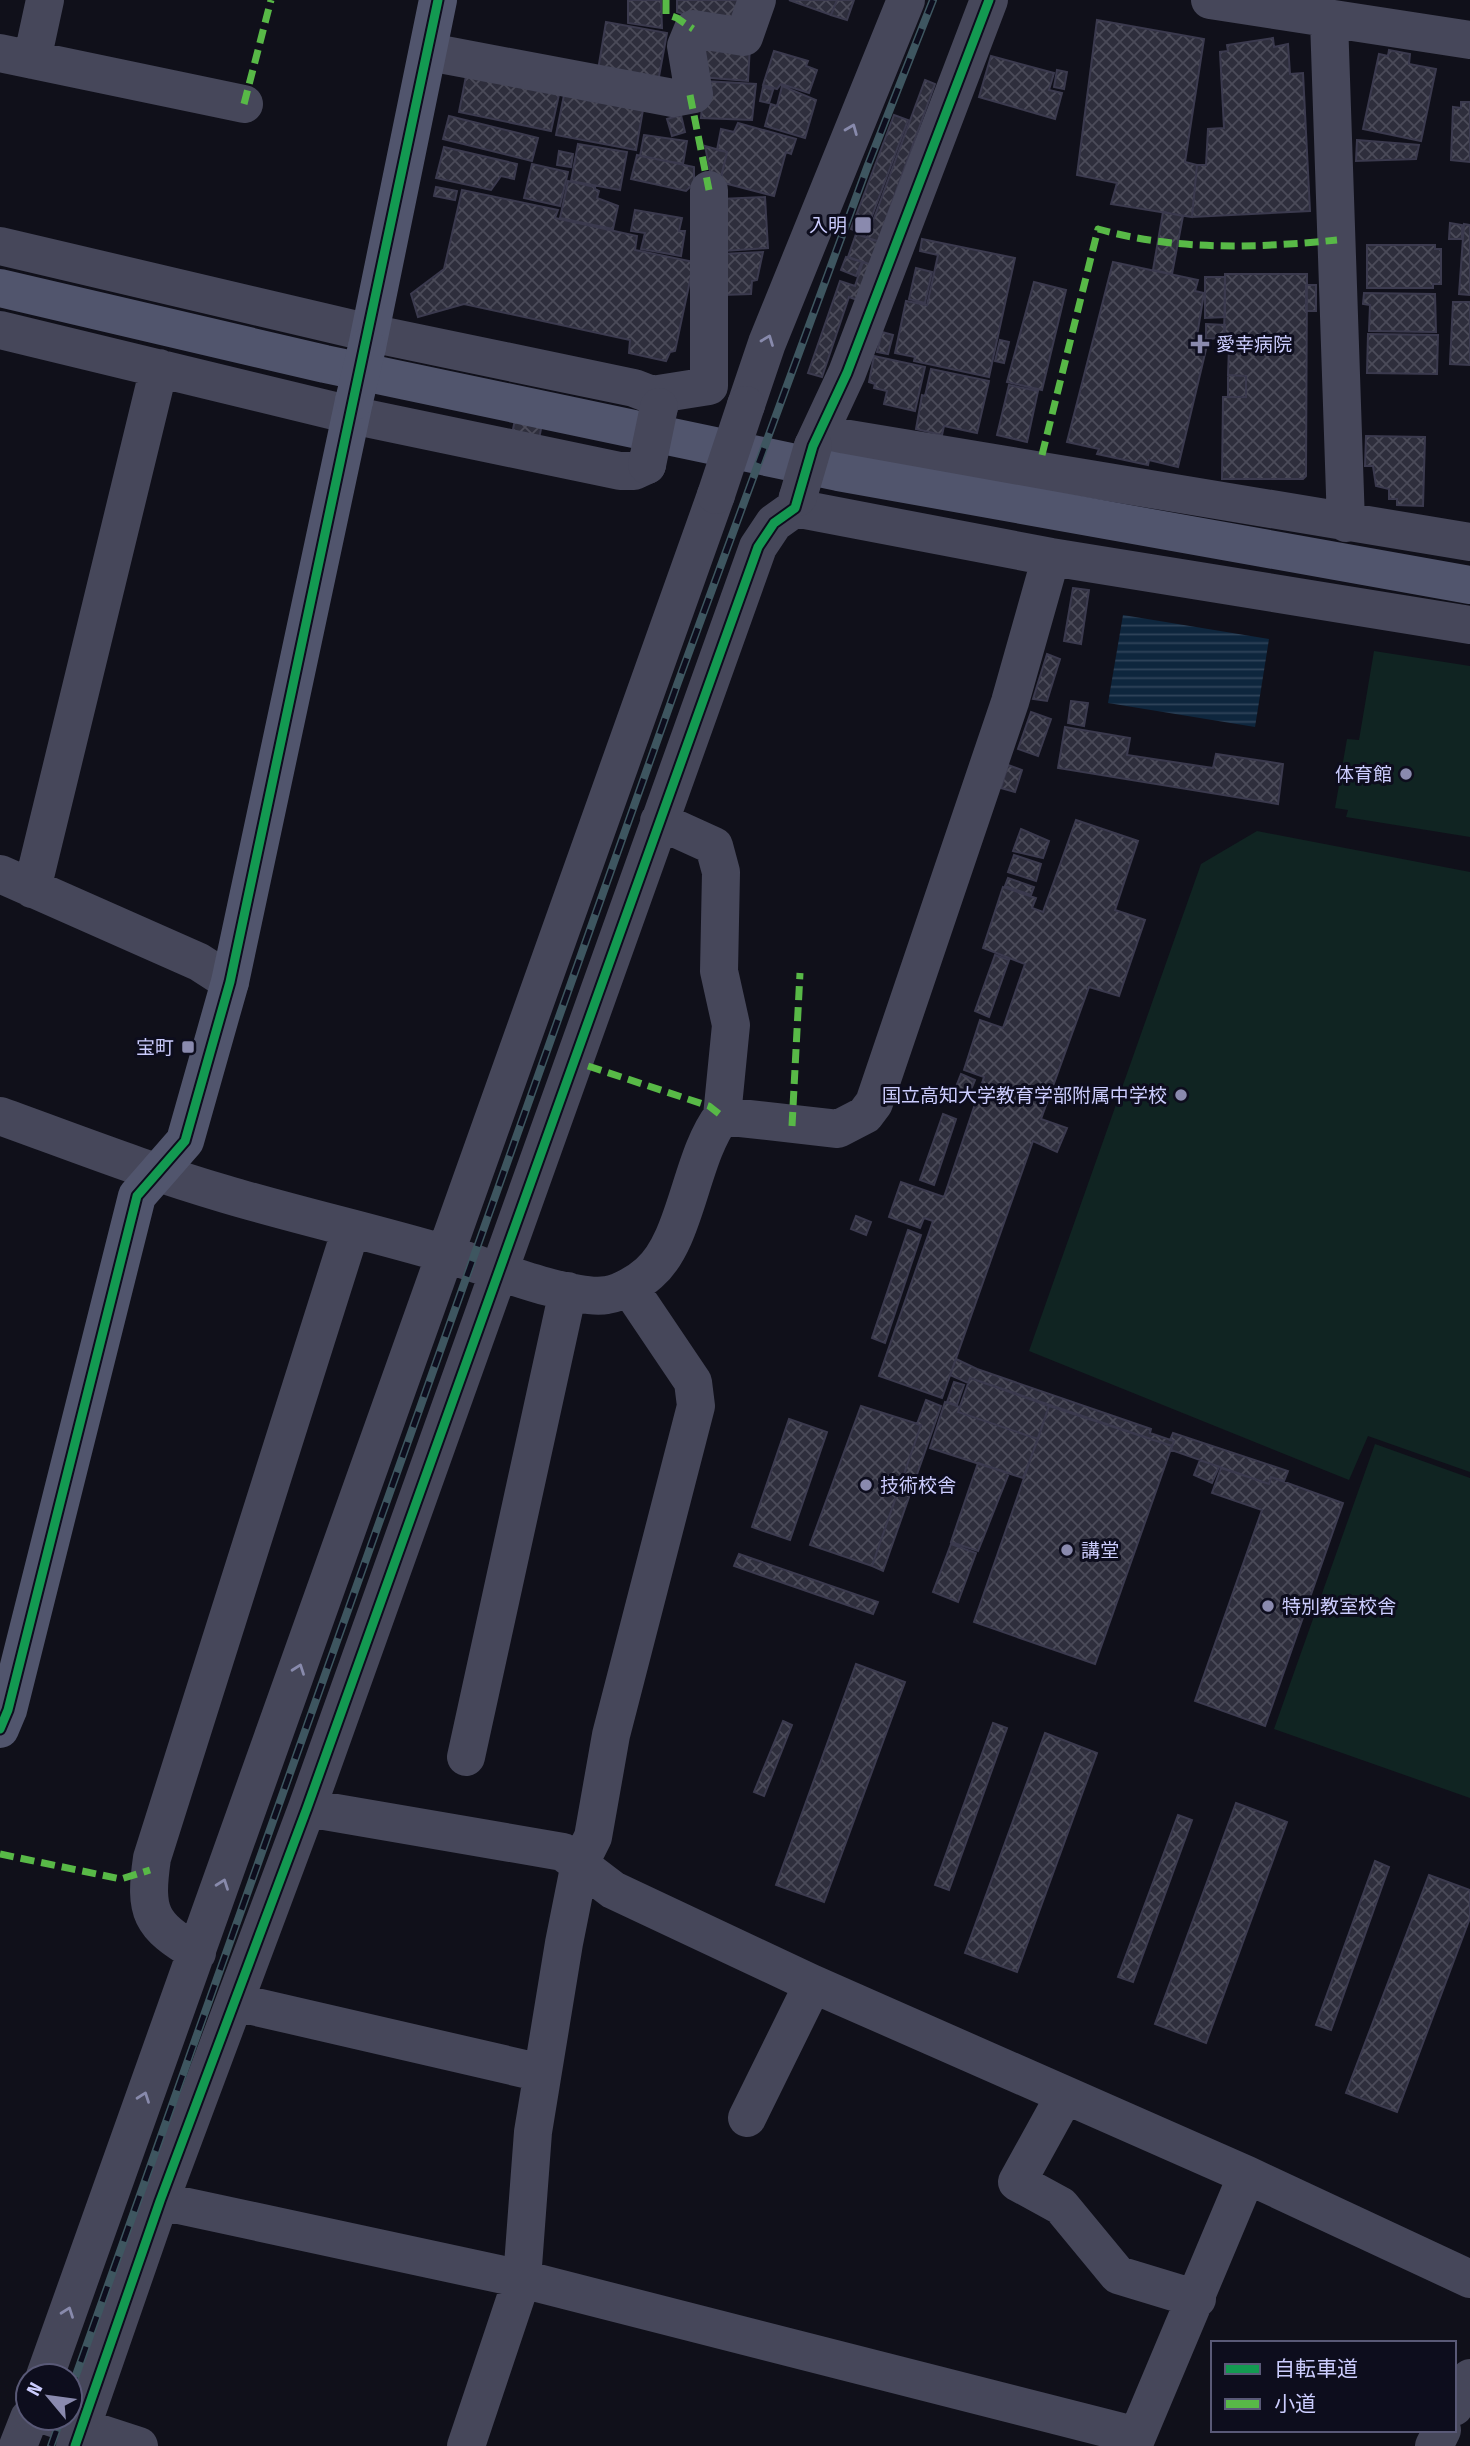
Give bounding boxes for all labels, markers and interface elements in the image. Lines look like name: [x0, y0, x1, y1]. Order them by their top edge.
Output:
one-way arrow: [844, 124, 858, 136]
place label: 入明: [809, 214, 847, 237]
marker: 入明: [853, 215, 873, 235]
place label: 愛幸病院: [1216, 333, 1292, 356]
marker: 愛幸病院: [1190, 334, 1210, 354]
one-way arrow: [759, 335, 773, 347]
place label: 体育館: [1335, 763, 1392, 786]
marker: 体育館: [1398, 766, 1414, 782]
place label: 宝町: [136, 1036, 174, 1059]
marker: 宝町: [180, 1039, 196, 1055]
place label: 国立高知大学教育学部附属中学校: [882, 1084, 1167, 1107]
marker: 国立高知大学教育学部附属中学校: [1173, 1087, 1189, 1103]
place label: 技術校舎: [880, 1474, 956, 1497]
marker: 技術校舎: [858, 1477, 874, 1493]
place label: 講堂: [1081, 1539, 1119, 1562]
marker: 講堂: [1059, 1542, 1075, 1558]
place label: 特別教室校舎: [1282, 1595, 1396, 1618]
marker: 特別教室校舎: [1260, 1598, 1276, 1614]
one-way arrow: [291, 1664, 305, 1676]
one-way arrow: [214, 1878, 228, 1890]
one-way arrow: [136, 2092, 150, 2104]
one-way arrow: [60, 2306, 74, 2318]
legend: [1211, 2341, 1456, 2432]
text: 自転車道: [1274, 2356, 1358, 2382]
north arrow: [14, 2362, 84, 2432]
text: N: [22, 2378, 47, 2400]
text: 小道: [1274, 2391, 1316, 2417]

